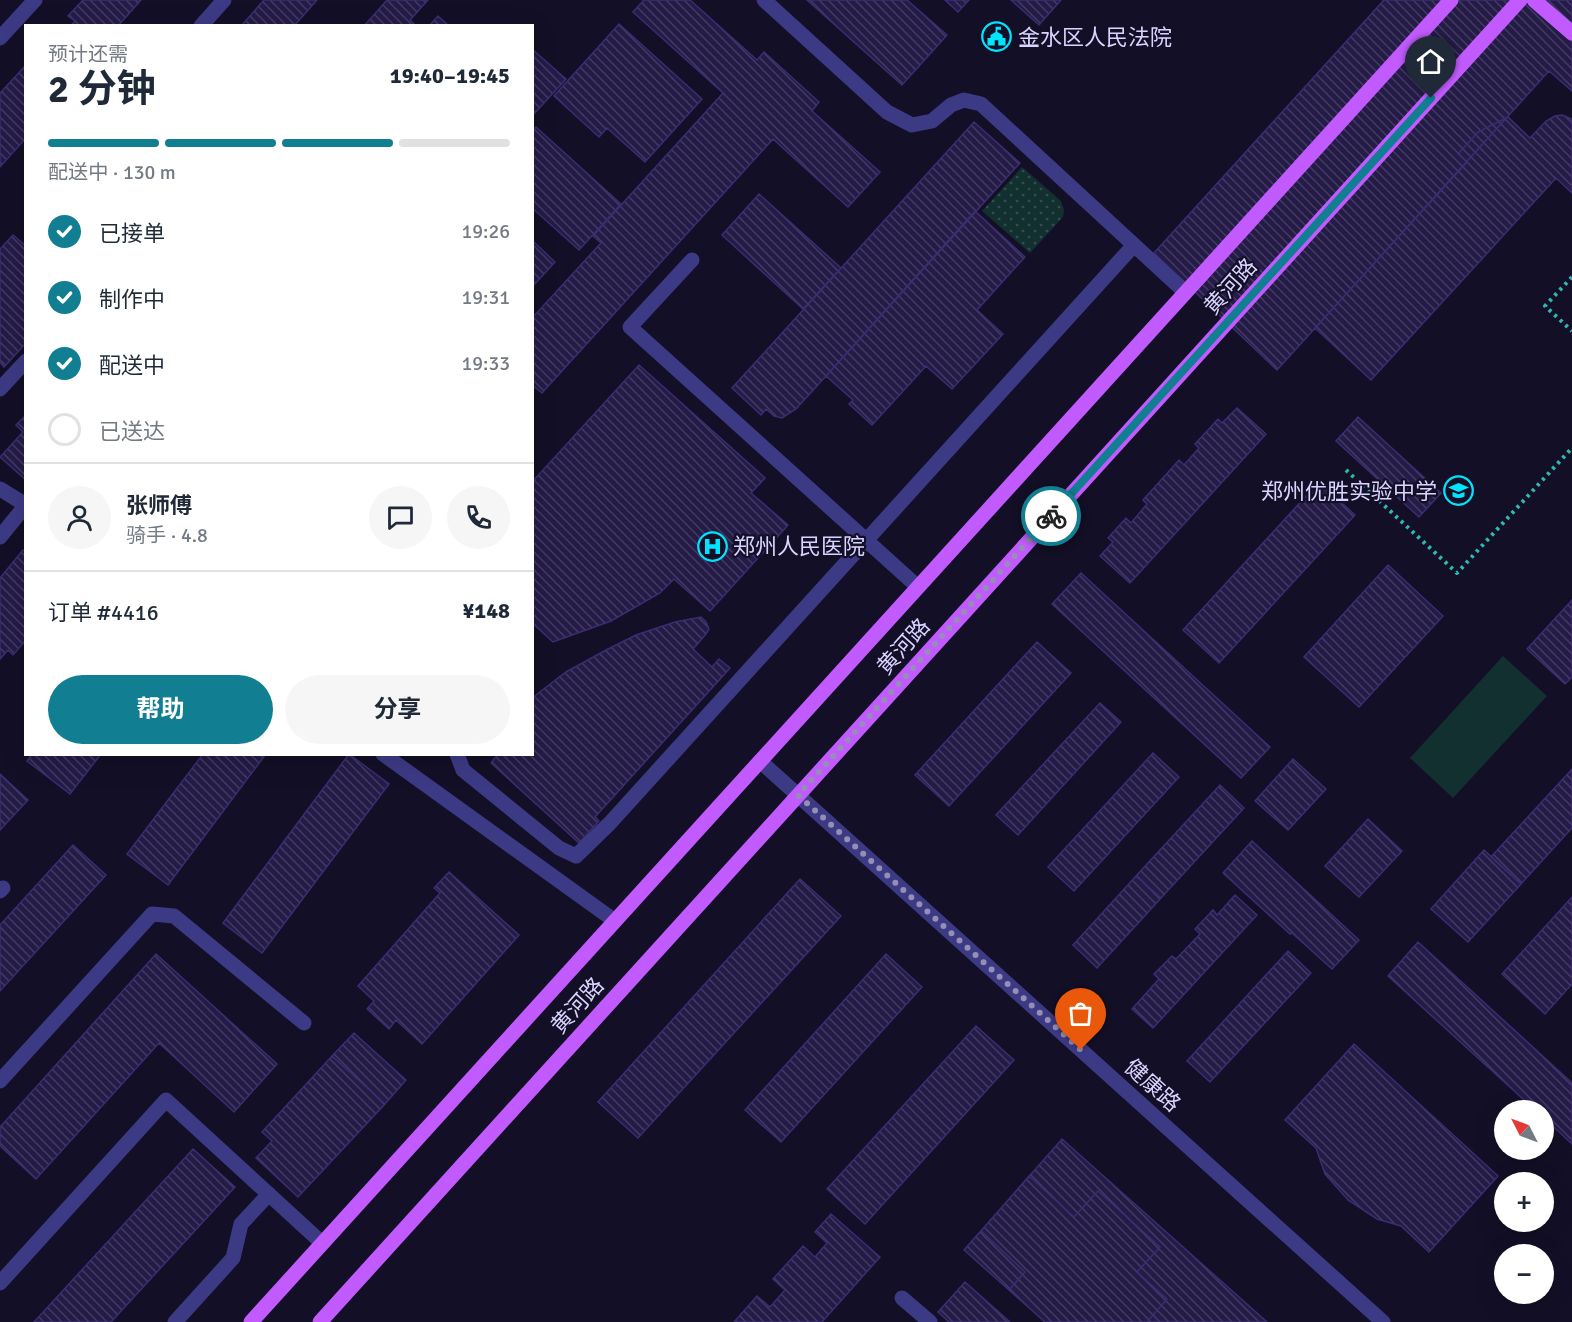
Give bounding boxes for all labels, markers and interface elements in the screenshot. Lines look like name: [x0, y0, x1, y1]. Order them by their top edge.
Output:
public building icon: 金水区人民法院: [981, 21, 1013, 53]
place label: 金水区人民法院: [1018, 24, 1172, 51]
pin: [1405, 36, 1456, 98]
text: 预计还需: [48, 42, 128, 67]
icon: home: [1414, 45, 1447, 78]
text: 19:40–19:45: [390, 62, 510, 89]
text: 2 分钟: [48, 65, 156, 113]
text: 配送中 · 130 m: [48, 160, 176, 185]
icon: check: [48, 215, 81, 248]
text: 19:26: [461, 219, 510, 244]
text: 已接单: [99, 220, 165, 247]
street label: 黄河路: [1198, 253, 1262, 320]
icon: check: [48, 281, 81, 314]
text: 19:31: [461, 285, 510, 310]
text: 制作中: [99, 286, 165, 313]
icon: check: [48, 347, 81, 380]
text: 19:33: [461, 351, 510, 376]
text: 配送中: [99, 352, 165, 379]
text: 已送达: [99, 418, 165, 445]
school or university icon: 郑州优胜实验中学: [1442, 475, 1474, 507]
place label: 郑州优胜实验中学: [1261, 478, 1437, 505]
button: person: [48, 486, 111, 549]
button: chat: [369, 486, 432, 549]
button: phone: [447, 486, 510, 549]
courier: [1021, 486, 1081, 546]
text: 张师傅: [126, 492, 192, 519]
icon: bike: [1035, 500, 1068, 533]
text: 骑手 · 4.8: [126, 523, 208, 548]
hospital icon: 郑州人民医院: [696, 530, 728, 562]
place label: 郑州人民医院: [733, 533, 865, 560]
text: ¥148: [462, 597, 510, 624]
text: 订单 #4416: [48, 599, 159, 626]
street label: 黄河路: [871, 613, 935, 680]
button: 帮助: [48, 675, 273, 744]
button: 分享: [285, 675, 510, 744]
street label: 黄河路: [545, 972, 609, 1039]
pin: [1055, 988, 1106, 1050]
icon: bag: [1064, 997, 1097, 1030]
street label: 健康路: [1119, 1053, 1186, 1117]
north arrow: [1494, 1100, 1554, 1160]
map controls: [1494, 1100, 1554, 1304]
button: +: [1494, 1172, 1554, 1232]
button: −: [1494, 1244, 1554, 1304]

